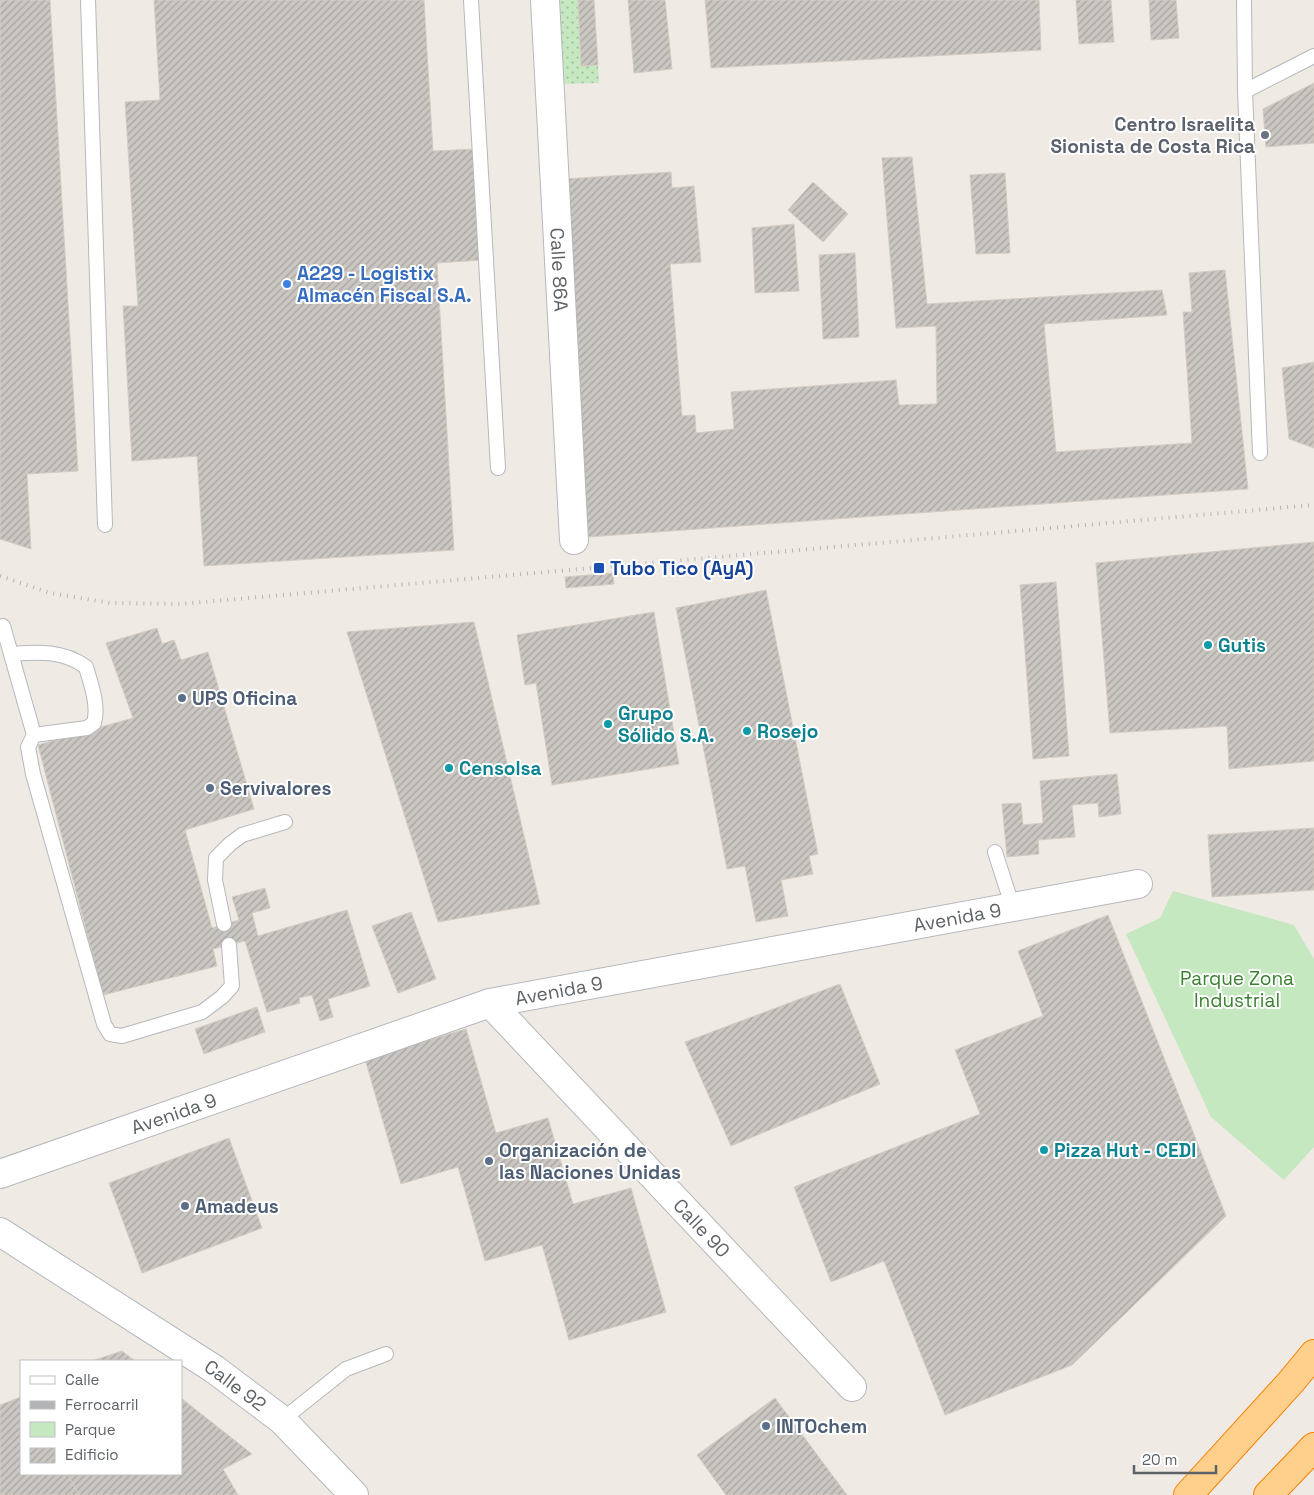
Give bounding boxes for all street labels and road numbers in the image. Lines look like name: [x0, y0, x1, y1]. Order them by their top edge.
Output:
street label: Calle 86A: [545, 227, 574, 312]
street label: Avenida 9: [911, 897, 1003, 938]
street label: Avenida 9: [513, 970, 605, 1011]
street label: Avenida 9: [128, 1087, 220, 1140]
street label: Calle 90: [668, 1193, 736, 1263]
street label: Calle 92: [200, 1354, 272, 1417]

